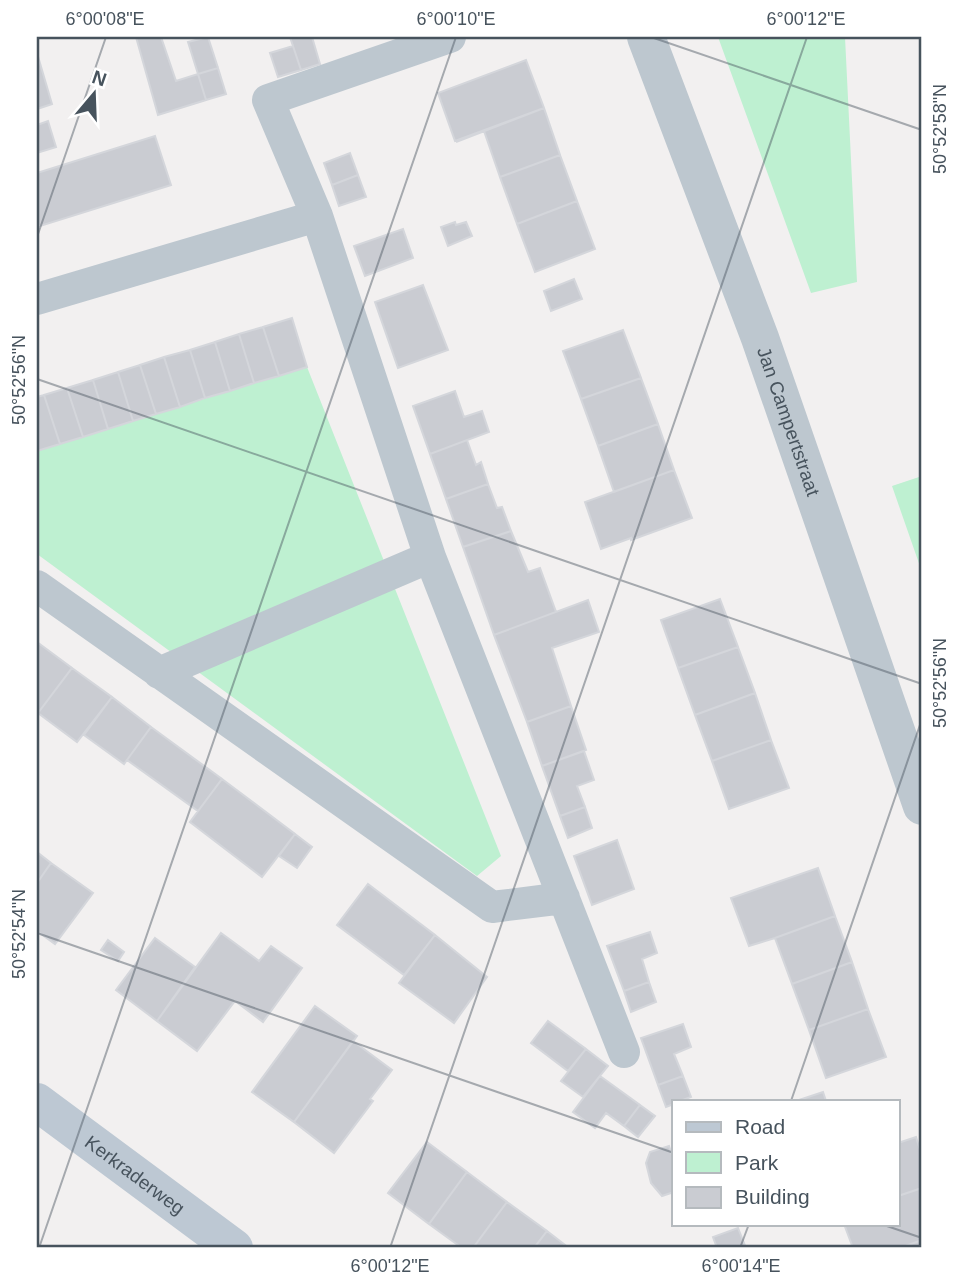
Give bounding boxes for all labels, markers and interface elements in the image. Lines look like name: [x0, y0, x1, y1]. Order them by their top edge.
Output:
text: 6°00'08"E: [65, 9, 145, 29]
text: 6°00'10"E: [416, 9, 496, 29]
text: 6°00'12"E: [766, 9, 846, 29]
north arrow: [60, 60, 130, 130]
text: N: [89, 66, 109, 91]
text: 50°52'58"N: [930, 84, 950, 174]
text: 50°52'56"N: [9, 335, 29, 425]
street label: Jan Campertstraat: [753, 344, 824, 499]
text: 50°52'56"N: [930, 638, 950, 728]
text: 50°52'54"N: [9, 889, 29, 979]
legend: [672, 1100, 900, 1226]
text: Road: [735, 1115, 785, 1138]
street label: Kerkraderweg: [81, 1131, 189, 1219]
text: Park: [735, 1151, 779, 1174]
text: Building: [735, 1185, 810, 1208]
text: 6°00'12"E: [350, 1256, 430, 1276]
text: 6°00'14"E: [701, 1256, 781, 1276]

